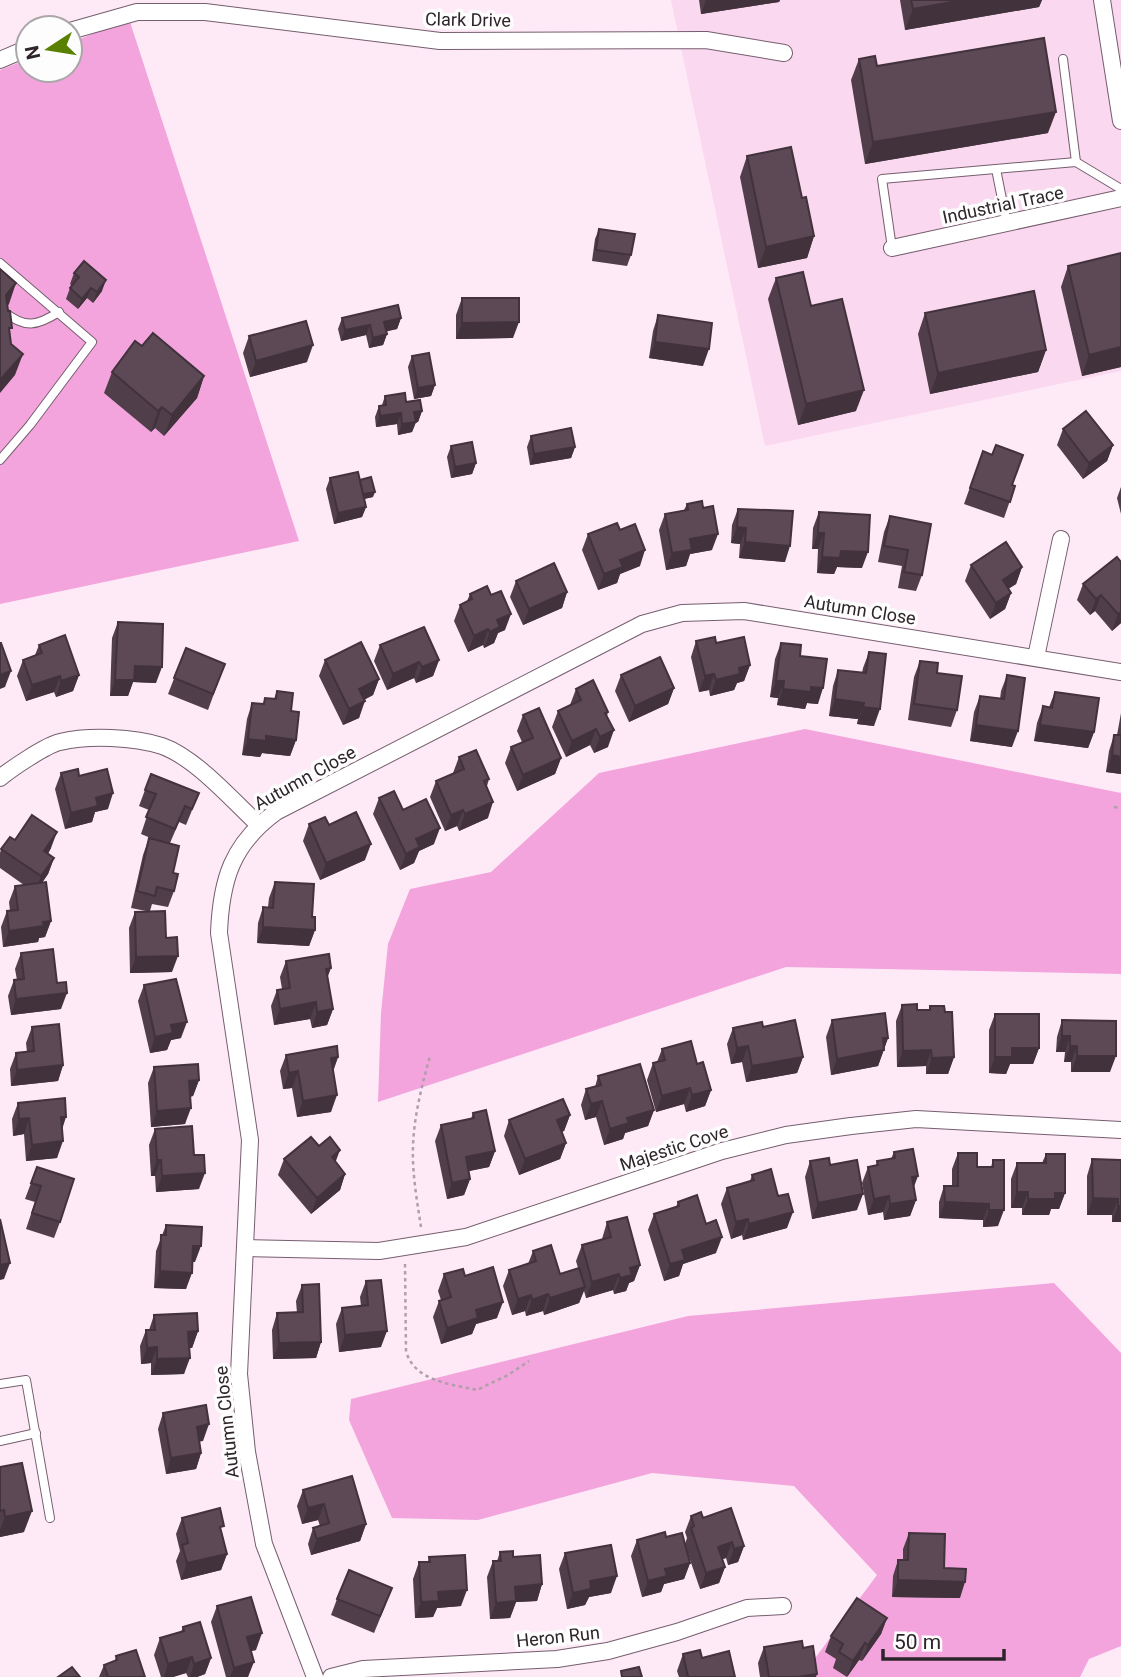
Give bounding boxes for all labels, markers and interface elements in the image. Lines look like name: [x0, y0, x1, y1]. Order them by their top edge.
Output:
street label: Clark Drive: [425, 8, 511, 31]
north arrow: [14, 14, 84, 84]
text: N: [20, 43, 46, 61]
street label: Industrial Trace: [940, 181, 1065, 228]
street label: Autumn Close: [803, 590, 917, 629]
street label: Autumn Close: [250, 741, 359, 814]
street label: Majestic Cove: [617, 1120, 731, 1175]
street label: Autumn Close: [210, 1365, 243, 1479]
scale bar: [883, 1618, 1004, 1662]
street label: Heron Run: [515, 1622, 601, 1651]
text: 50 m: [894, 1630, 941, 1654]

